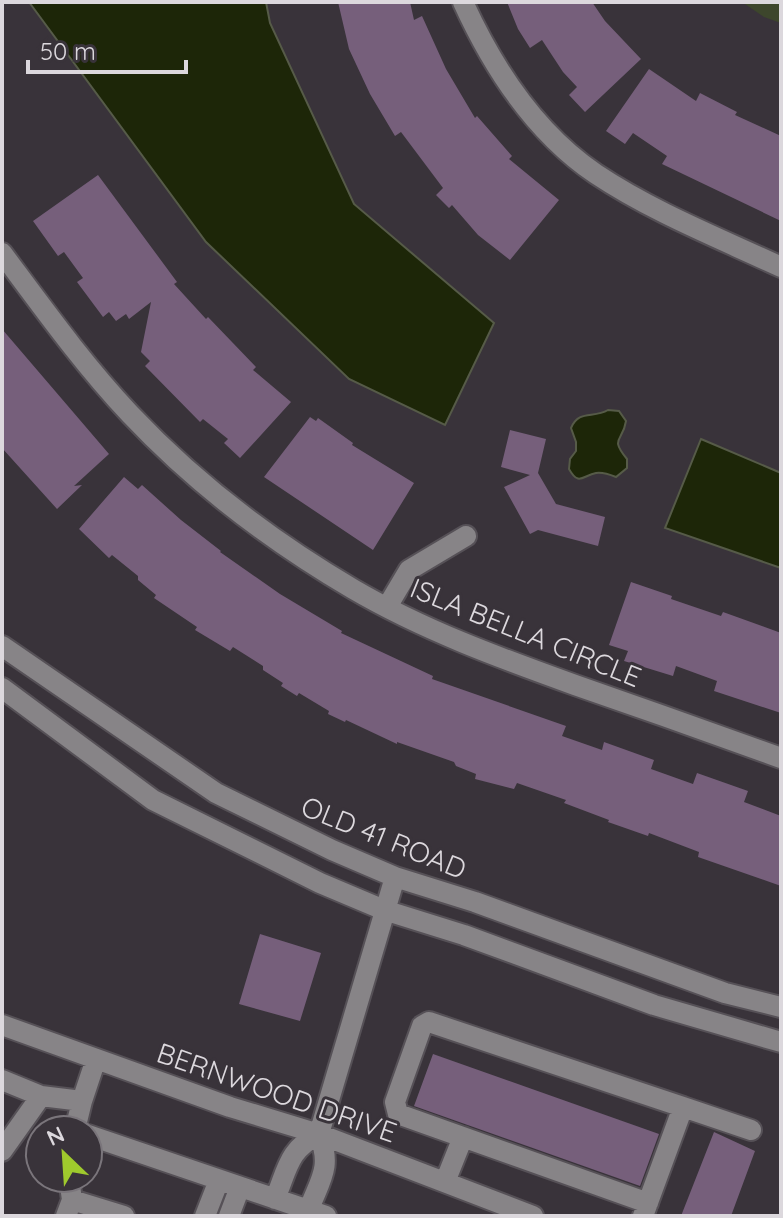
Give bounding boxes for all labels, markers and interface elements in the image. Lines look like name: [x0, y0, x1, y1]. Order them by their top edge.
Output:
scale bar: [28, 24, 186, 74]
text: 50 m: [40, 36, 96, 66]
street label: ISLA BELLA CIRCLE: [405, 570, 647, 694]
street label: OLD 41 ROAD: [296, 788, 472, 886]
street label: BERNWOOD DRIVE: [153, 1035, 401, 1149]
north arrow: [24, 1114, 104, 1194]
text: N: [42, 1120, 69, 1152]

